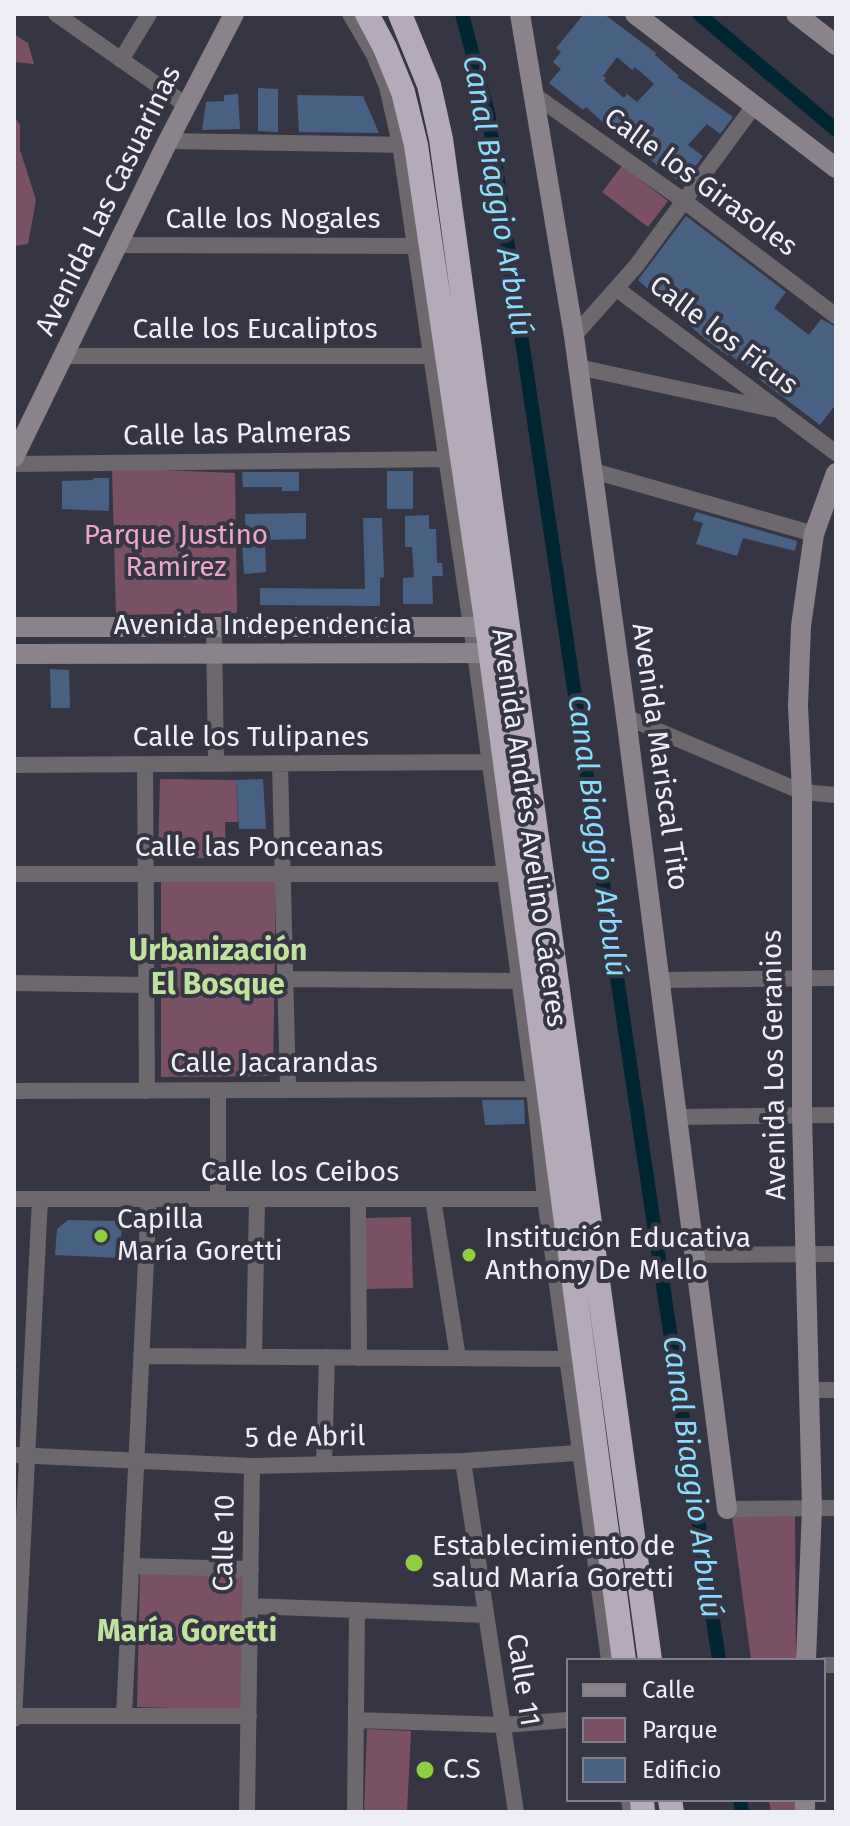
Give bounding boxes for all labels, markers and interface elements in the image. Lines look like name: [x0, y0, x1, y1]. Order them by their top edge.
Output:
water label: Canal Biaggio Arbulú: [454, 53, 538, 339]
street label: Avenida Las Casuarinas: [29, 61, 189, 341]
street label: Calle los Girasoles: [597, 102, 803, 264]
street label: Calle los Nogales: [165, 203, 381, 237]
street label: Calle los Ficus: [642, 269, 804, 403]
street label: Calle los Eucaliptos: [133, 313, 377, 347]
street label: Calle las Palmeras: [123, 416, 351, 454]
park label: Parque Justino Ramírez: [84, 519, 268, 585]
street label: Avenida Independencia: [114, 609, 412, 643]
street label: Avenida Mariscal Tito: [624, 621, 694, 893]
street label: Avenida Andrés Avelino Cáceres: [483, 627, 573, 1029]
water label: Canal Biaggio Arbulú: [558, 692, 634, 980]
street label: Calle los Tulipanes: [133, 721, 369, 755]
street label: Calle las Ponceanas: [135, 831, 383, 865]
street label: Avenida Los Geranios: [756, 929, 794, 1201]
district label: Urbanización El Bosque: [129, 934, 307, 1004]
street label: Calle Jacarandas: [170, 1047, 378, 1081]
street label: Calle los Ceibos: [201, 1156, 399, 1190]
place label: Capilla María Goretti: [117, 1203, 283, 1269]
place label: Institución Educativa Anthony De Mello: [485, 1222, 751, 1288]
marker: Capilla María Goretti: [92, 1227, 110, 1245]
marker: Institución Educativa Anthony De Mello: [460, 1246, 478, 1264]
water label: Canal Biaggio Arbulú: [653, 1333, 729, 1621]
street label: 5 de Abril: [244, 1420, 366, 1456]
street label: Calle 10: [207, 1494, 243, 1592]
place label: Establecimiento de salud María Goretti: [432, 1530, 675, 1596]
marker: Establecimiento de salud María Goretti: [403, 1552, 425, 1574]
district label: María Goretti: [97, 1615, 277, 1651]
street label: Calle 11: [498, 1631, 546, 1729]
legend: [566, 1658, 826, 1802]
text: Calle: [642, 1676, 695, 1704]
text: Parque: [642, 1716, 718, 1744]
place label: C.S: [443, 1753, 481, 1787]
text: Edificio: [642, 1756, 722, 1784]
marker: C.S: [414, 1759, 436, 1781]

